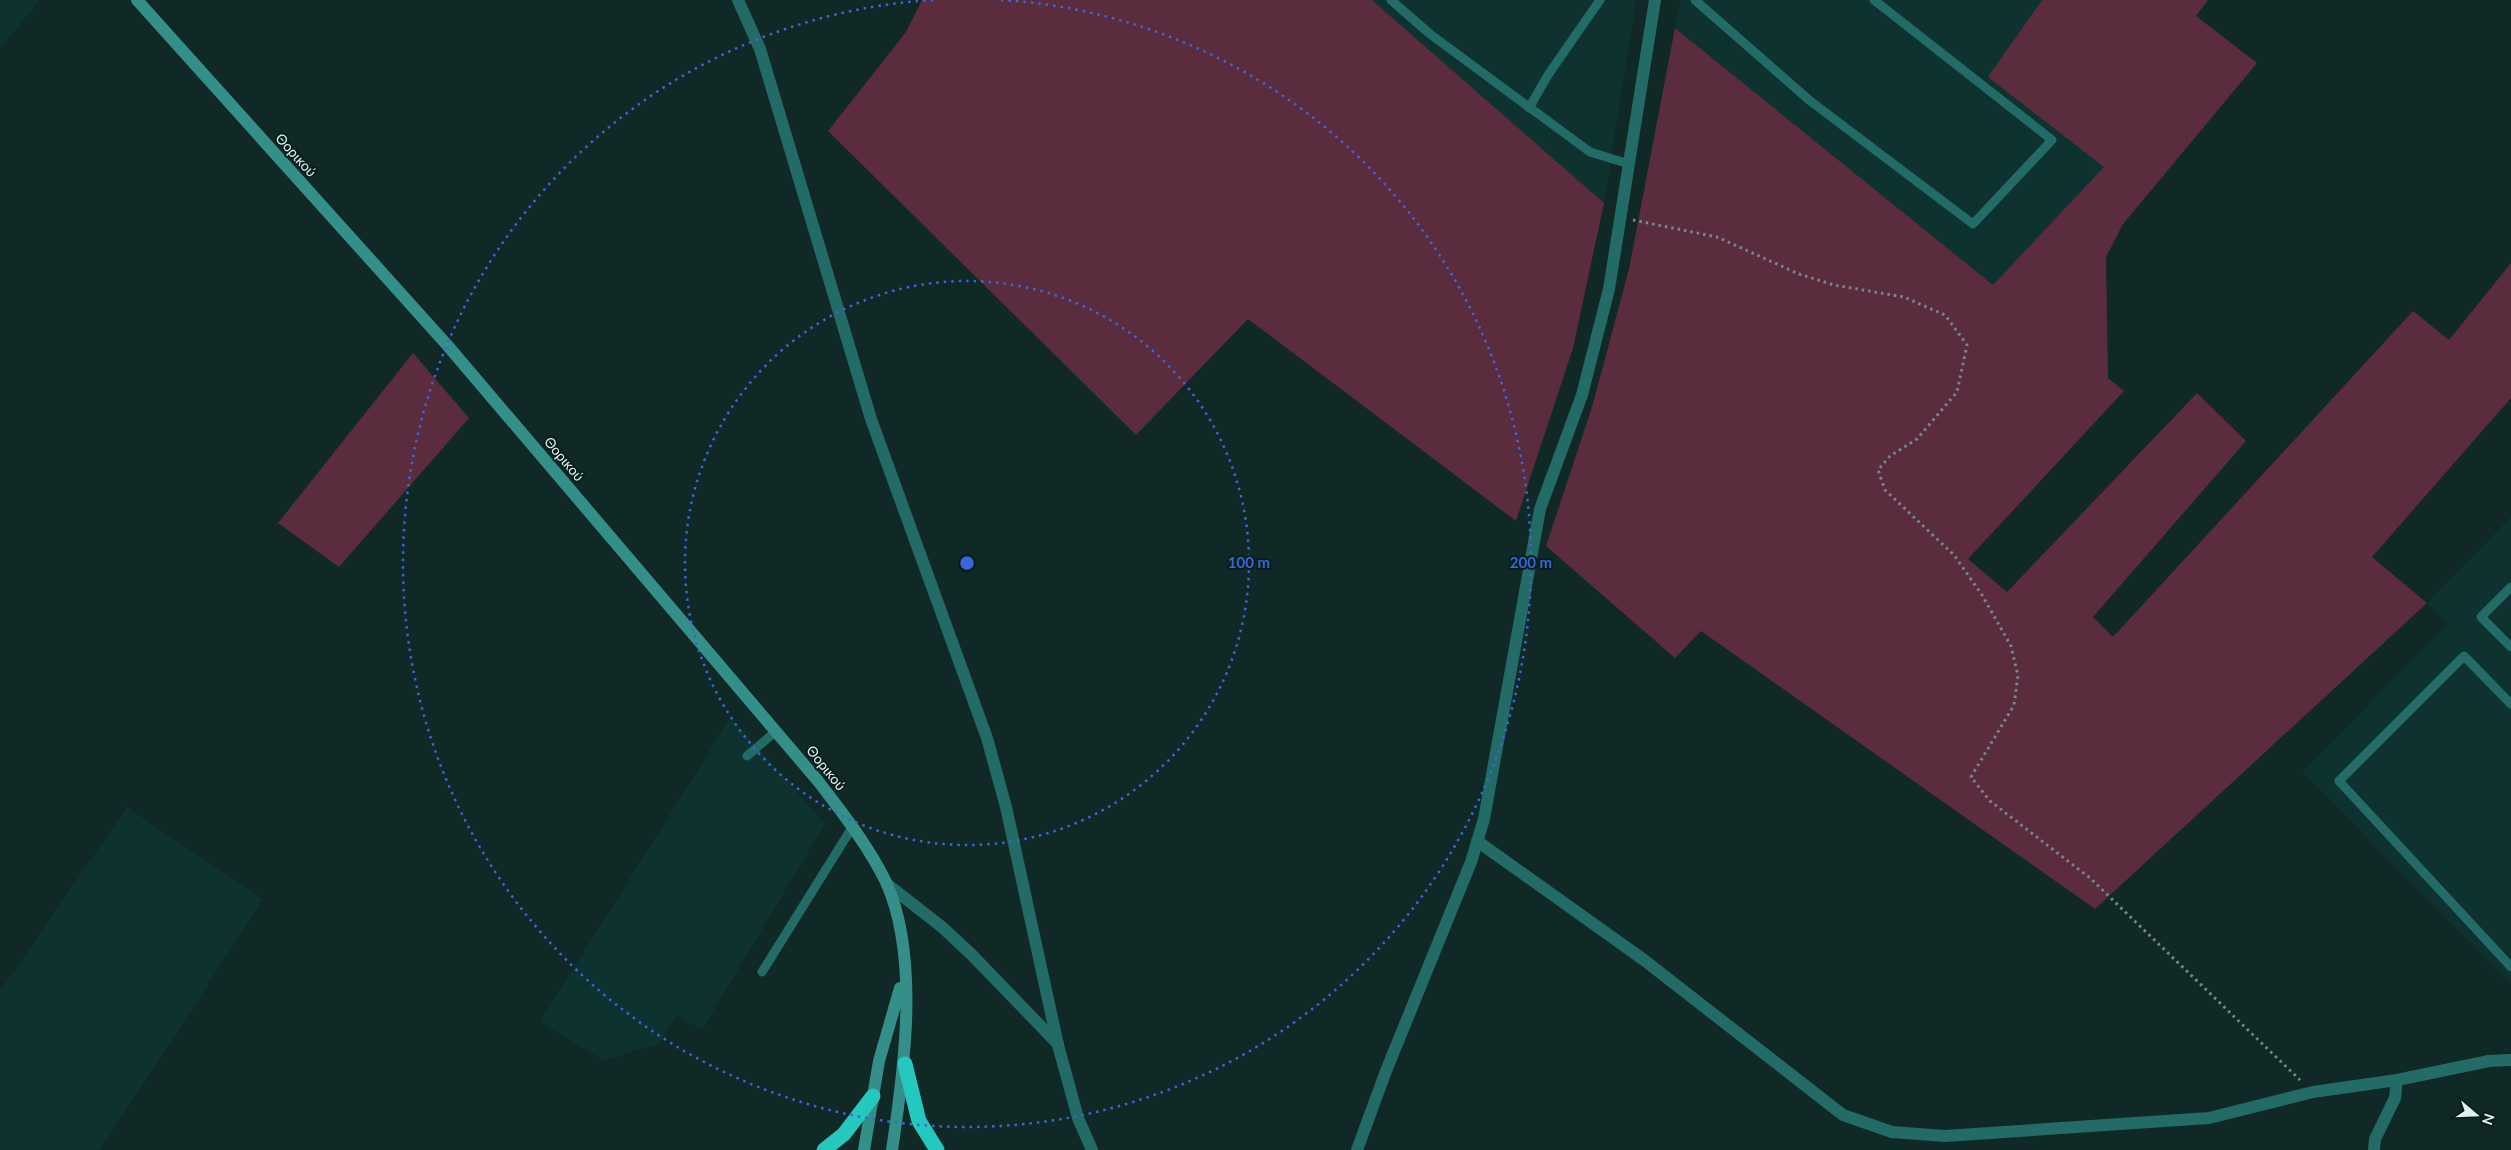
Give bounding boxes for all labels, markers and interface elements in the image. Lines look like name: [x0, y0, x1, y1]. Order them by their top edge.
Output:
street label: Θορικού: [272, 129, 320, 180]
street label: Θορικού: [541, 433, 588, 484]
text: 100 m: [1228, 553, 1270, 571]
text: 200 m: [1510, 553, 1552, 571]
centre of rings: [958, 554, 976, 572]
street label: Θορικού: [803, 742, 850, 794]
north arrow: [2451, 1090, 2501, 1140]
text: N: [2479, 1112, 2499, 1127]

